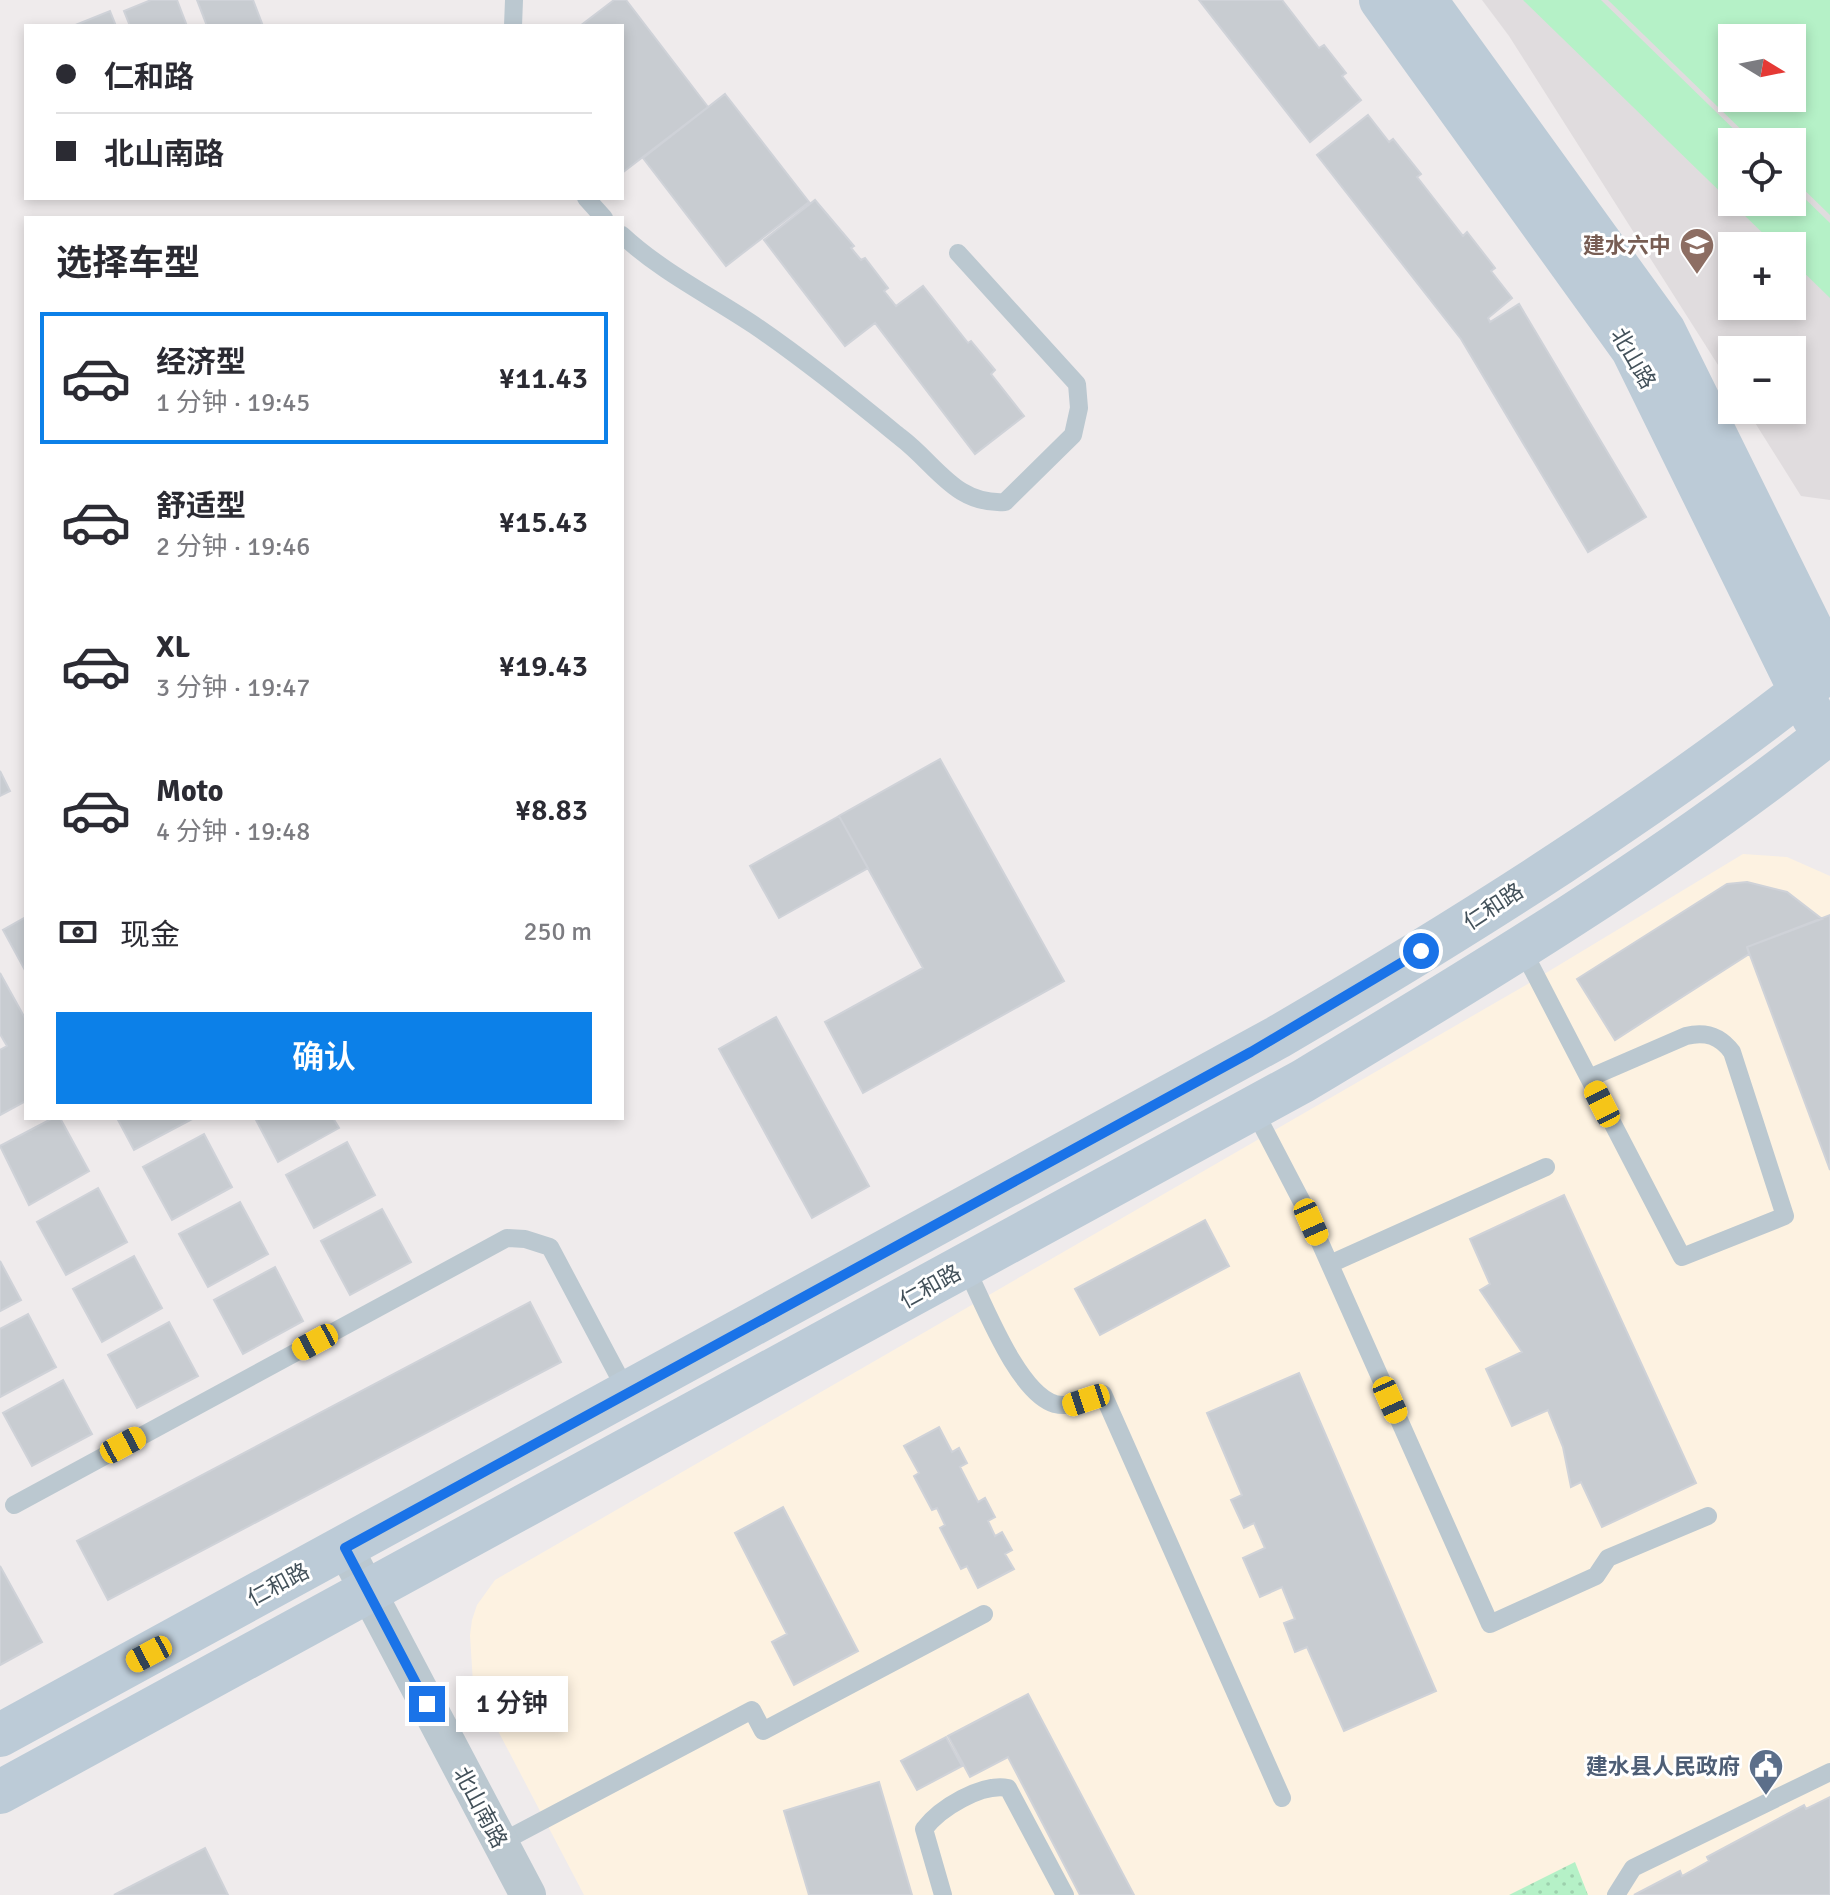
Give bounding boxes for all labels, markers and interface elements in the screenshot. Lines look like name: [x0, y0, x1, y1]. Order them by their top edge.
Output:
north arrow: [1718, 24, 1806, 112]
map controls: [1718, 24, 1806, 424]
text: 仁和路: [104, 59, 194, 96]
button: locate: [1718, 128, 1806, 216]
text: 北山南路: [104, 136, 224, 173]
school or university icon: 建水六中: [1678, 226, 1716, 276]
place label: 建水六中: [1583, 232, 1671, 259]
button: +: [1718, 232, 1806, 320]
text: 选择车型: [56, 241, 200, 286]
street label: 北山路: [1605, 323, 1662, 394]
button: −: [1718, 336, 1806, 424]
icon: car: [60, 342, 132, 414]
text: 经济型: [156, 344, 246, 381]
text: ¥11.43: [499, 360, 588, 397]
text: 1 分钟 · 19:45: [156, 387, 310, 419]
icon: car: [60, 486, 132, 558]
text: 舒适型: [156, 488, 246, 525]
text: ¥15.43: [499, 504, 588, 541]
text: 2 分钟 · 19:46: [156, 531, 310, 563]
text: XL: [156, 629, 190, 666]
icon: car: [60, 630, 132, 702]
text: ¥19.43: [499, 648, 588, 685]
text: 3 分钟 · 19:47: [156, 672, 310, 704]
text: Moto: [156, 773, 223, 810]
icon: car: [60, 774, 132, 846]
text: ¥8.83: [515, 792, 588, 829]
text: 4 分钟 · 19:48: [156, 816, 310, 848]
street label: 仁和路: [1458, 877, 1528, 936]
icon: cash: [56, 910, 100, 954]
text: 250 m: [523, 916, 592, 948]
text: 现金: [120, 917, 180, 954]
route start: [1403, 933, 1439, 969]
button: 确认: [56, 1012, 592, 1104]
car: [1580, 1077, 1624, 1131]
car: [1290, 1195, 1332, 1249]
street label: 仁和路: [895, 1259, 966, 1314]
car: [288, 1320, 342, 1364]
car: [1369, 1373, 1411, 1427]
car: [1059, 1381, 1113, 1419]
car: [96, 1423, 150, 1467]
street label: 仁和路: [243, 1557, 314, 1612]
car: [122, 1632, 176, 1676]
callout: 1 分钟: [455, 1676, 567, 1732]
route end: [409, 1686, 445, 1722]
text: 1 分钟: [476, 1688, 548, 1720]
public building icon: 建水县人民政府: [1747, 1747, 1785, 1797]
place label: 建水县人民政府: [1586, 1753, 1740, 1780]
street label: 北山南路: [448, 1762, 513, 1852]

